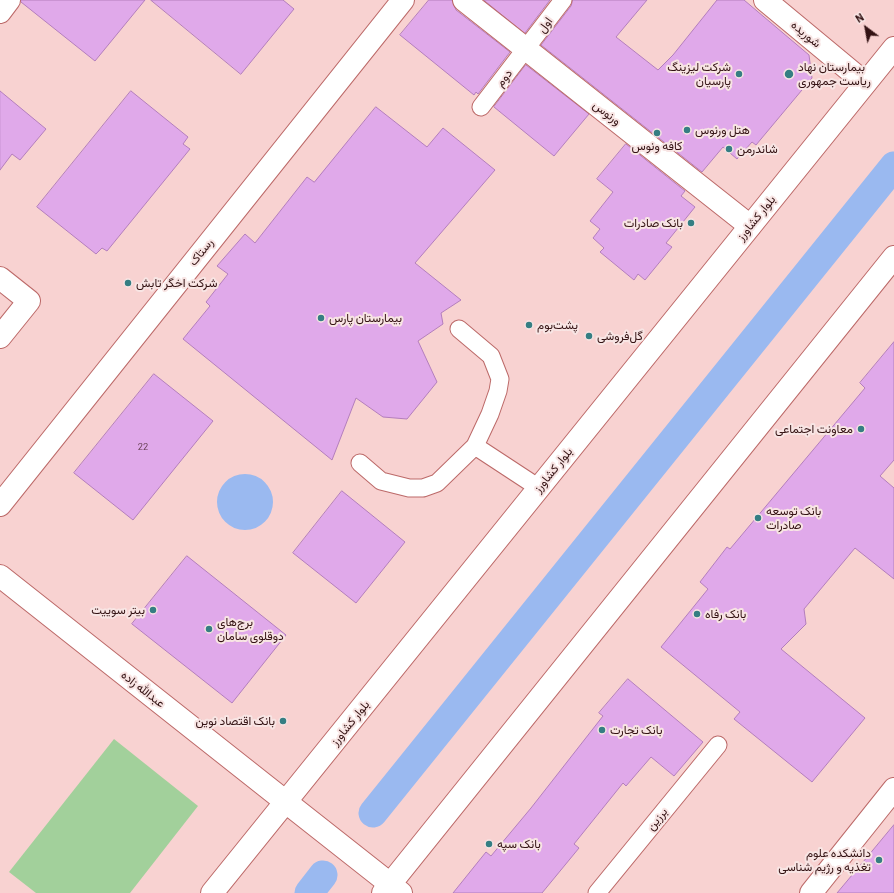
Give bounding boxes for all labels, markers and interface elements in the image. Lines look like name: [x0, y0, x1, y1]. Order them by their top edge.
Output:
north arrow: [846, 8, 886, 48]
text: N: [853, 10, 866, 25]
street label: اول: [535, 14, 555, 36]
street label: شوریده: [788, 17, 824, 51]
place label: شرکت لیزینگ پارسیان: [667, 60, 731, 88]
place label: بیمارستان نهاد ریاست جمهوری: [798, 60, 871, 88]
street label: دوم: [493, 66, 515, 90]
marker: بیمارستان نهاد ریاست جمهوری: [783, 68, 795, 80]
marker: شرکت لیزینگ پارسیان: [734, 69, 744, 79]
street label: ورنوس: [590, 98, 624, 128]
place label: هتل ورنوس: [695, 123, 750, 137]
marker: هتل ورنوس: [682, 125, 692, 135]
marker: کافه ونوس: [652, 128, 662, 138]
place label: کافه ونوس: [632, 139, 682, 153]
place label: شاندرمن: [737, 142, 778, 156]
marker: شاندرمن: [724, 144, 734, 154]
street label: بلوار کشاورز: [733, 193, 779, 243]
place label: بانک صادرات: [624, 216, 683, 230]
marker: بانک صادرات: [686, 218, 696, 228]
street label: رستاک: [186, 235, 216, 269]
place label: شرکت اخگر تابش: [136, 276, 217, 290]
marker: شرکت اخگر تابش: [123, 278, 133, 288]
place label: بیمارستان پارس: [329, 311, 402, 325]
marker: بیمارستان پارس: [316, 313, 326, 323]
place label: پشت‌بوم: [537, 318, 578, 332]
marker: پشت‌بوم: [524, 320, 534, 330]
place label: گل‌فروشی: [597, 329, 643, 343]
marker: گل‌فروشی: [584, 331, 594, 341]
place label: معاونت اجتماعی: [775, 422, 853, 436]
marker: معاونت اجتماعی: [856, 424, 866, 434]
house number: 22: [138, 441, 148, 453]
street label: بلوار کشاورز: [530, 445, 576, 495]
place label: بانک توسعه صادرات: [766, 504, 821, 532]
marker: بانک توسعه صادرات: [753, 513, 763, 523]
place label: بیتر سوییت: [91, 603, 145, 617]
marker: بیتر سوییت: [148, 605, 158, 615]
place label: بانک رفاه: [705, 607, 746, 621]
marker: بانک رفاه: [692, 609, 702, 619]
place label: برج‌های دوقلوی سامان: [217, 615, 284, 643]
marker: برج‌های دوقلوی سامان: [204, 624, 214, 634]
street label: عبدالله زاده: [118, 667, 168, 711]
street label: بلوار کشاورز: [327, 698, 373, 748]
place label: بانک اقتصاد نوین: [195, 714, 275, 728]
marker: بانک اقتصاد نوین: [278, 716, 288, 726]
place label: بانک تجارت: [610, 723, 662, 737]
marker: بانک تجارت: [597, 725, 607, 735]
street label: برزین: [644, 805, 670, 833]
place label: بانک سپه: [497, 837, 541, 851]
marker: بانک سپه: [484, 839, 494, 849]
place label: دانشکده علوم تغذیه و رژیم شناسی: [778, 846, 871, 874]
marker: دانشکده علوم تغذیه و رژیم شناسی: [874, 855, 884, 865]

